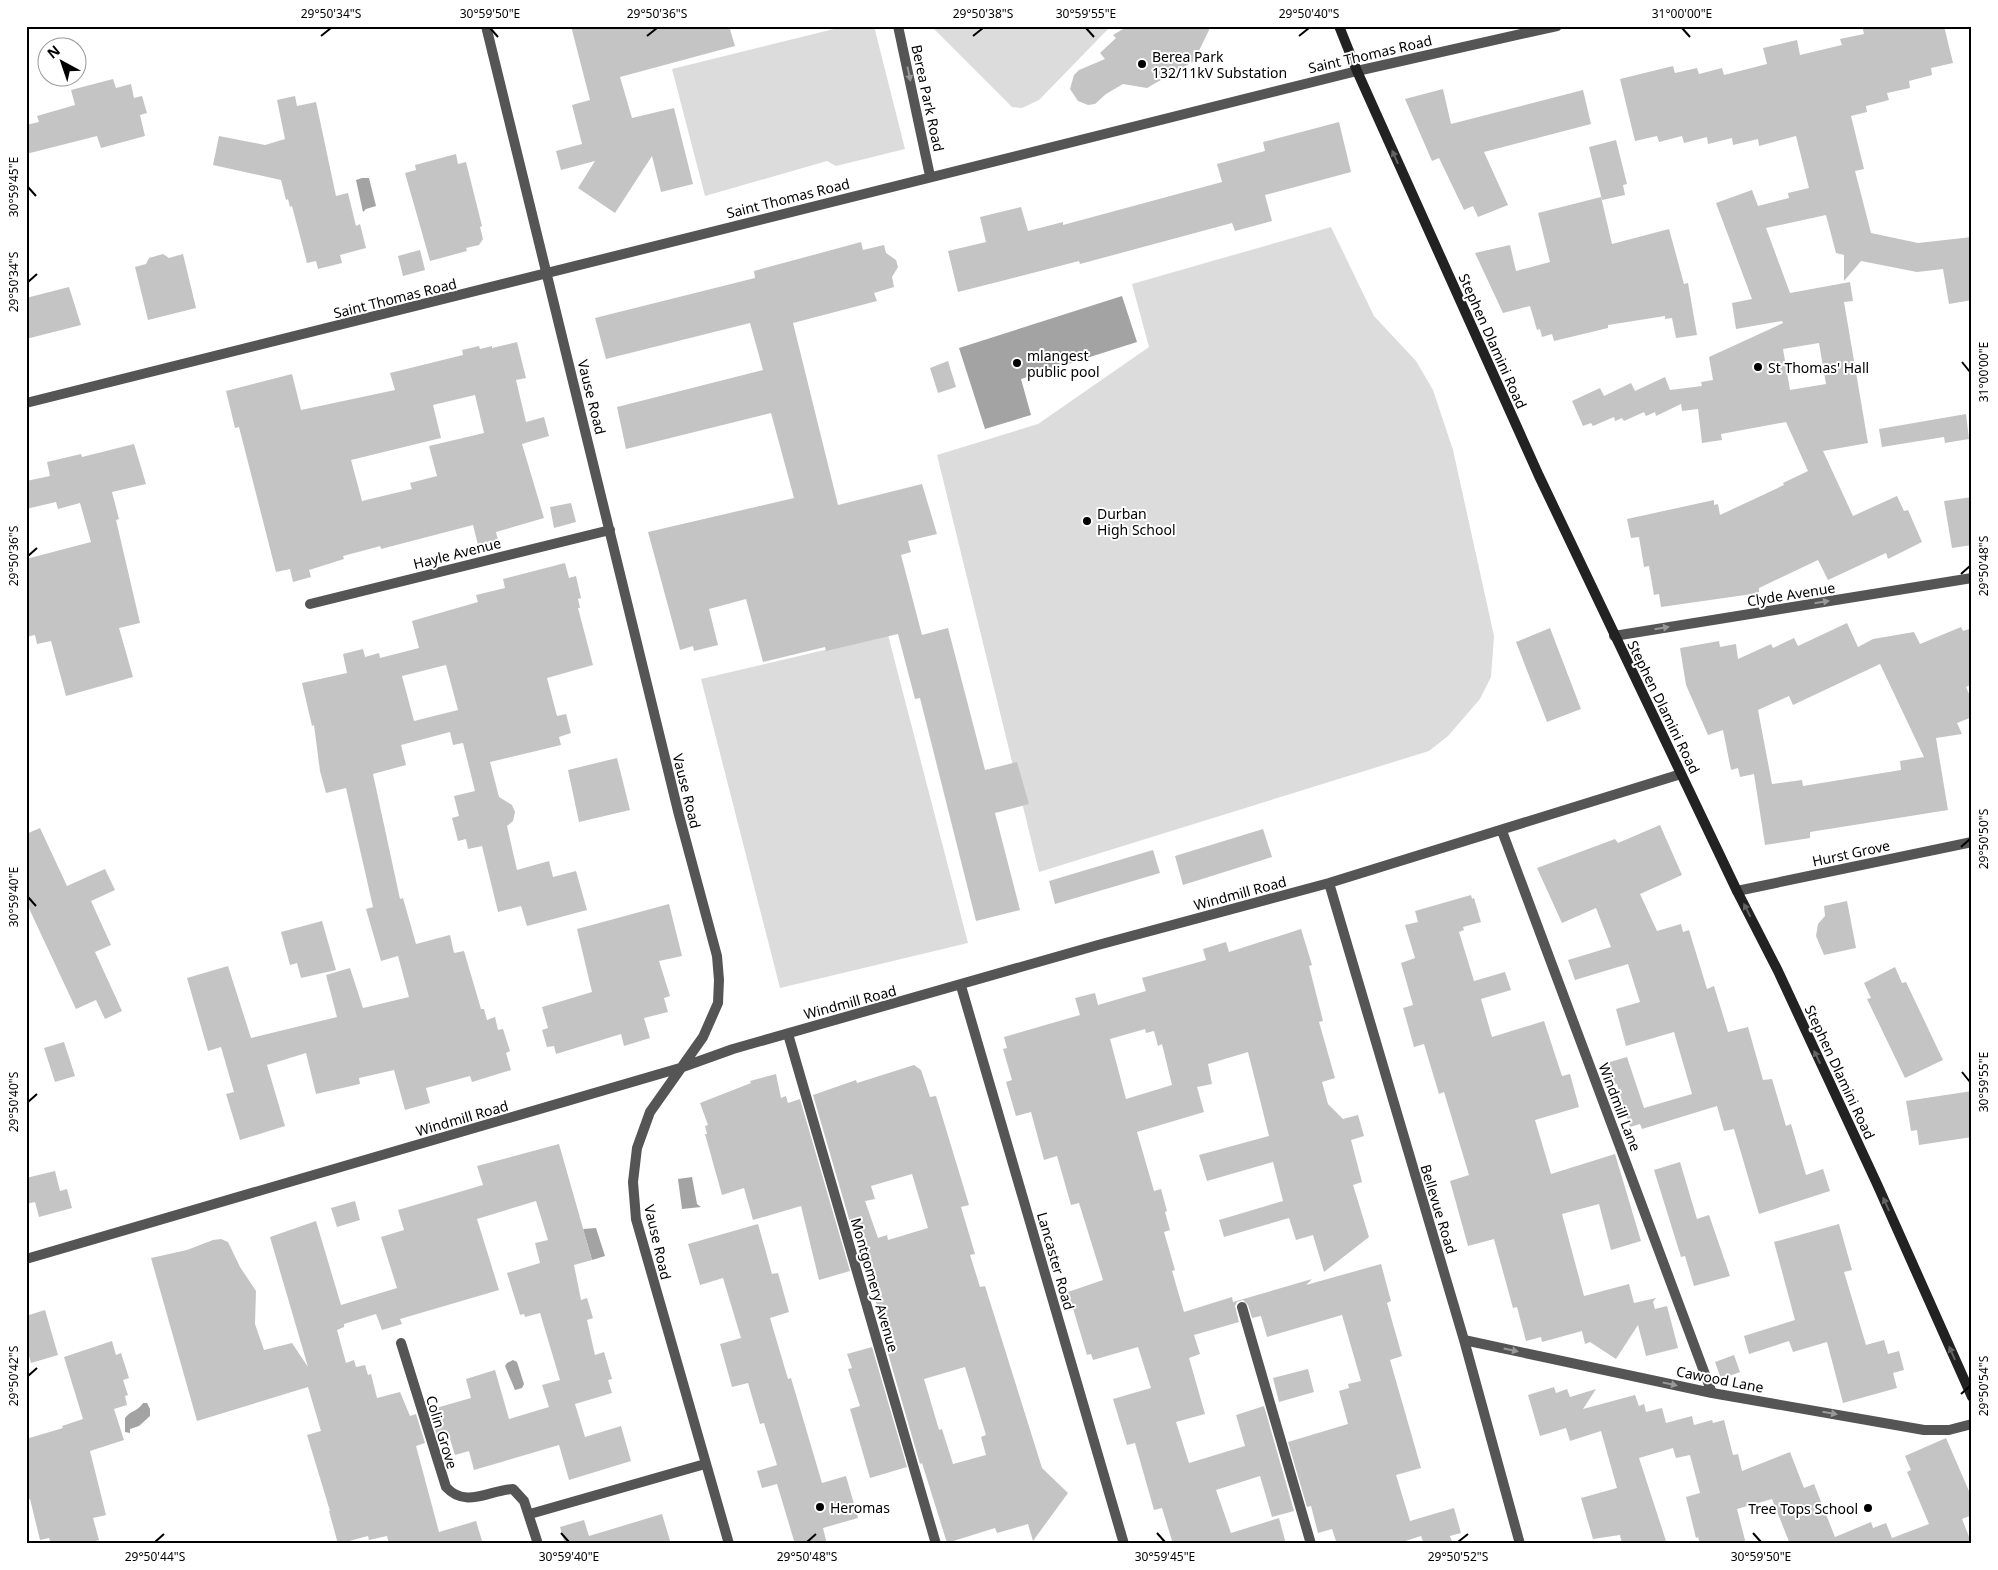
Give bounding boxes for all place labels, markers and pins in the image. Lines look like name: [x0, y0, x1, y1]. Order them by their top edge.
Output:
place label: Berea Park 132/11kV Substation: [1152, 47, 1287, 82]
marker: Berea Park 132/11kV Substation: [1136, 58, 1148, 70]
place label: mlangest public pool: [1027, 346, 1100, 381]
marker: mlangest public pool: [1011, 357, 1023, 369]
place label: St Thomas' Hall: [1768, 358, 1869, 377]
marker: St Thomas' Hall: [1752, 361, 1764, 373]
place label: Durban High School: [1097, 504, 1176, 539]
marker: Durban High School: [1081, 515, 1093, 527]
place label: Heromas: [830, 1498, 890, 1517]
place label: Tree Tops School: [1748, 1499, 1858, 1518]
marker: Heromas: [814, 1501, 826, 1513]
marker: Tree Tops School: [1862, 1502, 1874, 1514]

